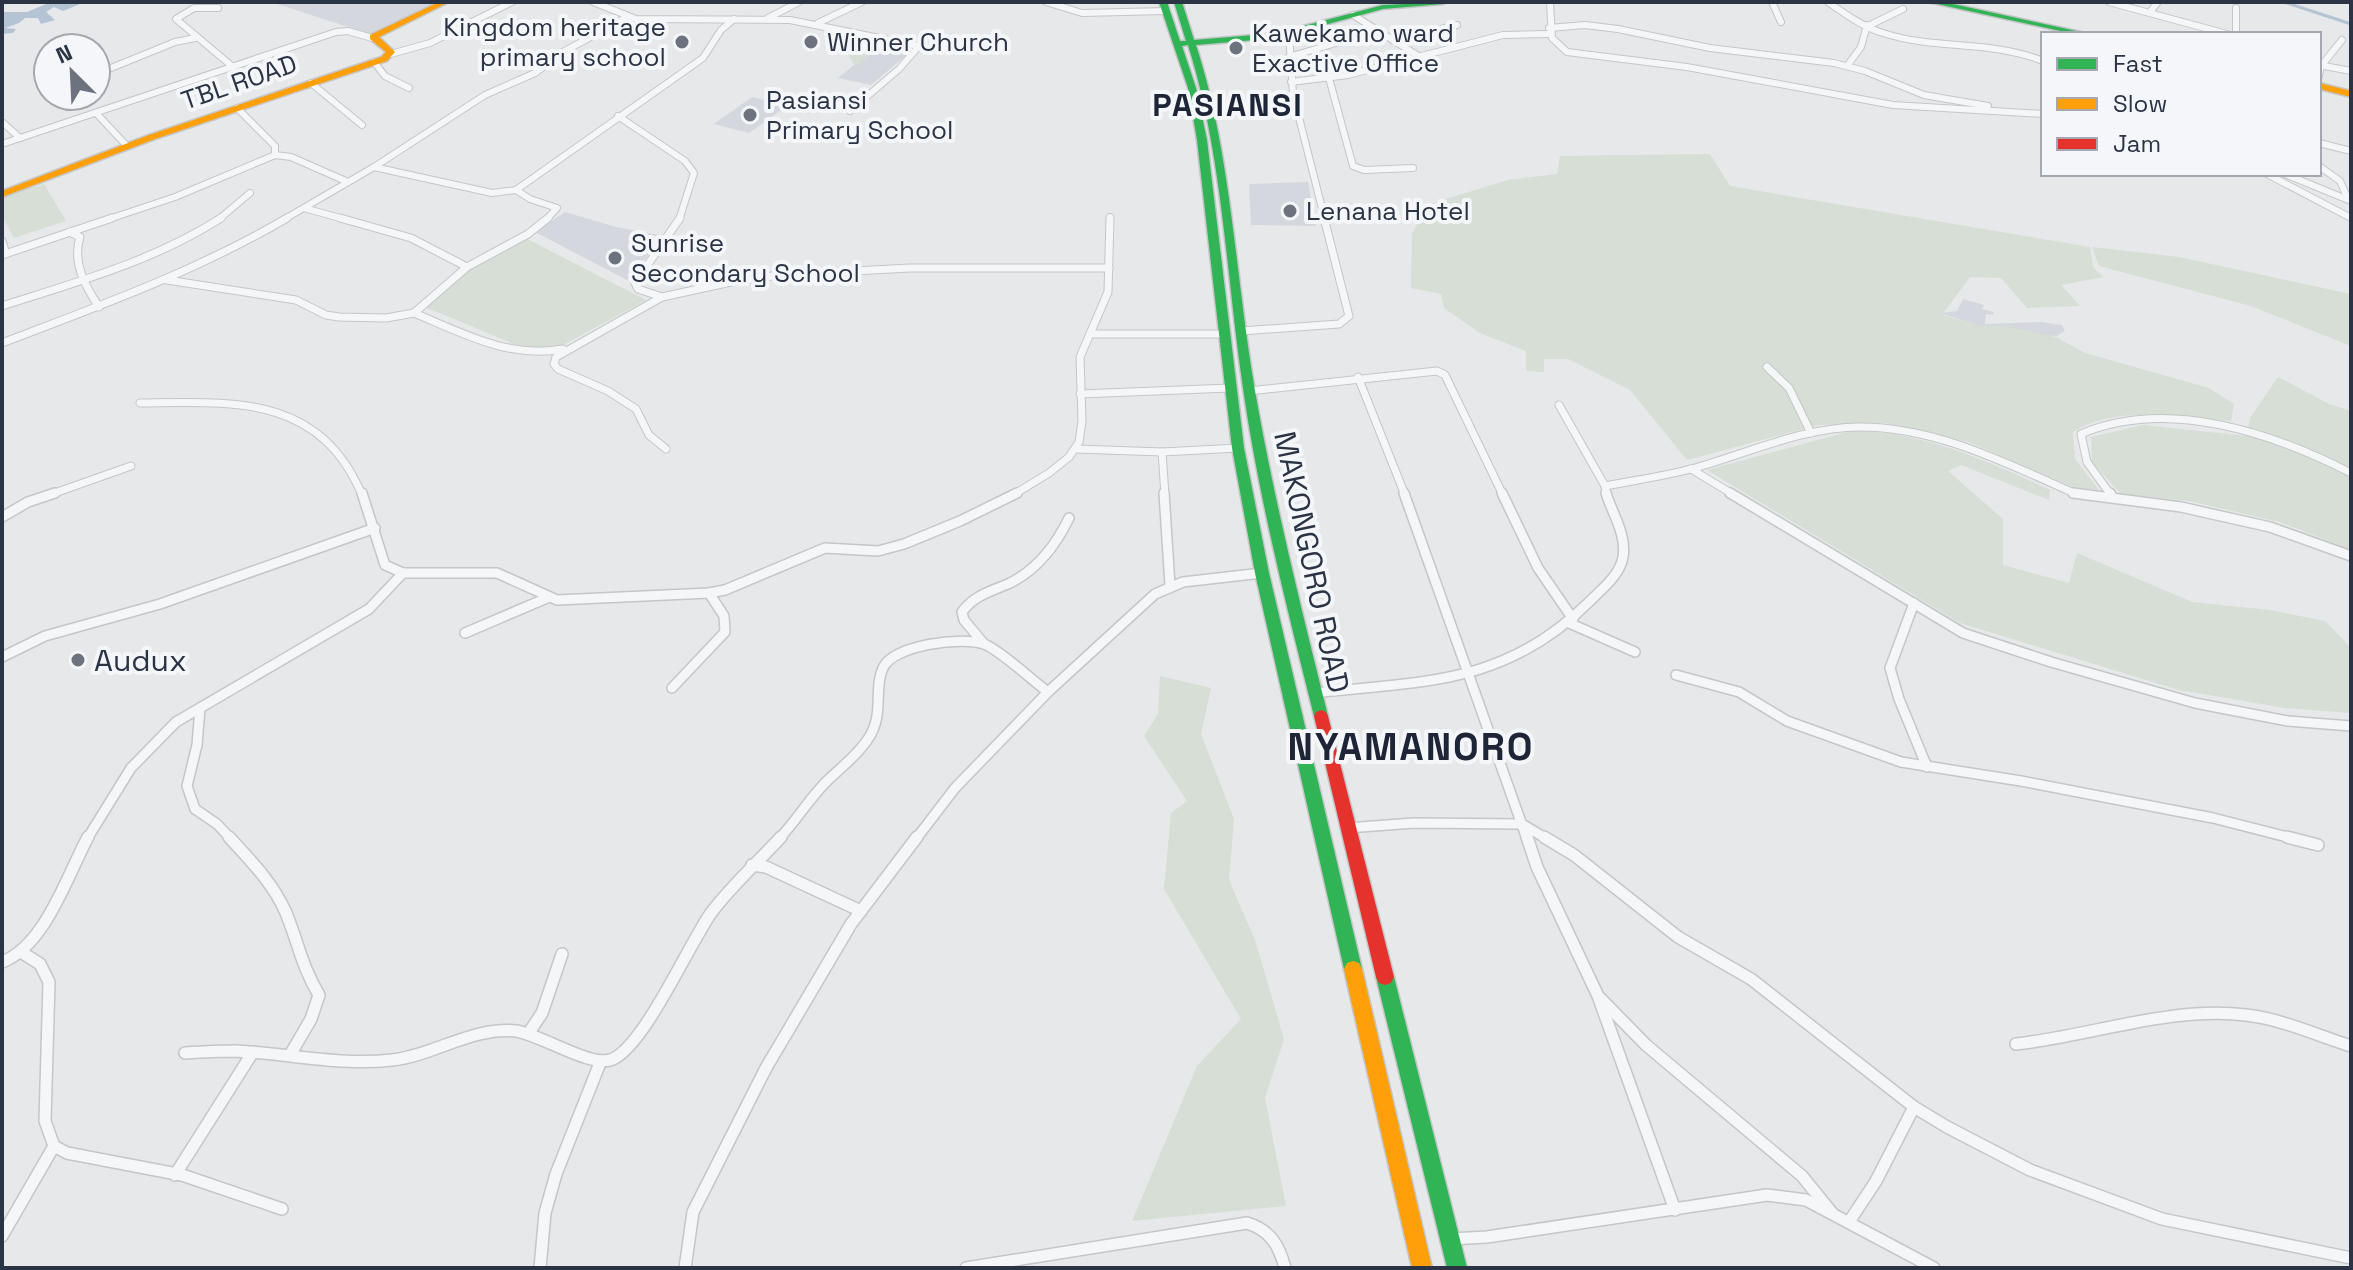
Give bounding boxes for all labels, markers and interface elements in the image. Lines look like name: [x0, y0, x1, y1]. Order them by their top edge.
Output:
place label: Kingdom heritage primary school: [443, 10, 666, 74]
place label: Kawekamo ward Exactive Office: [1252, 16, 1454, 80]
place label: Winner Church: [827, 25, 1009, 59]
north arrow: [32, 32, 112, 112]
legend: [2041, 32, 2321, 176]
marker: Kingdom heritage primary school: [673, 33, 691, 51]
marker: Winner Church: [802, 33, 820, 51]
text: N: [51, 38, 76, 70]
marker: Kawekamo ward Exactive Office: [1227, 39, 1245, 57]
street label: TBL ROAD: [177, 46, 301, 118]
text: Fast: [2113, 48, 2163, 79]
place label: Pasiansi Primary School: [766, 83, 953, 147]
district label: PASIANSI: [1152, 85, 1304, 125]
text: Slow: [2113, 88, 2167, 119]
marker: Pasiansi Primary School: [741, 106, 759, 124]
text: Jam: [2113, 128, 2161, 159]
place label: Lenana Hotel: [1306, 194, 1470, 228]
marker: Lenana Hotel: [1281, 202, 1299, 220]
place label: Sunrise Secondary School: [631, 226, 860, 290]
marker: Sunrise Secondary School: [606, 249, 624, 267]
street label: MAKONGORO ROAD: [1265, 428, 1359, 696]
place label: Audux: [94, 641, 187, 680]
marker: Audux: [69, 651, 87, 669]
district label: NYAMANORO: [1288, 723, 1535, 771]

